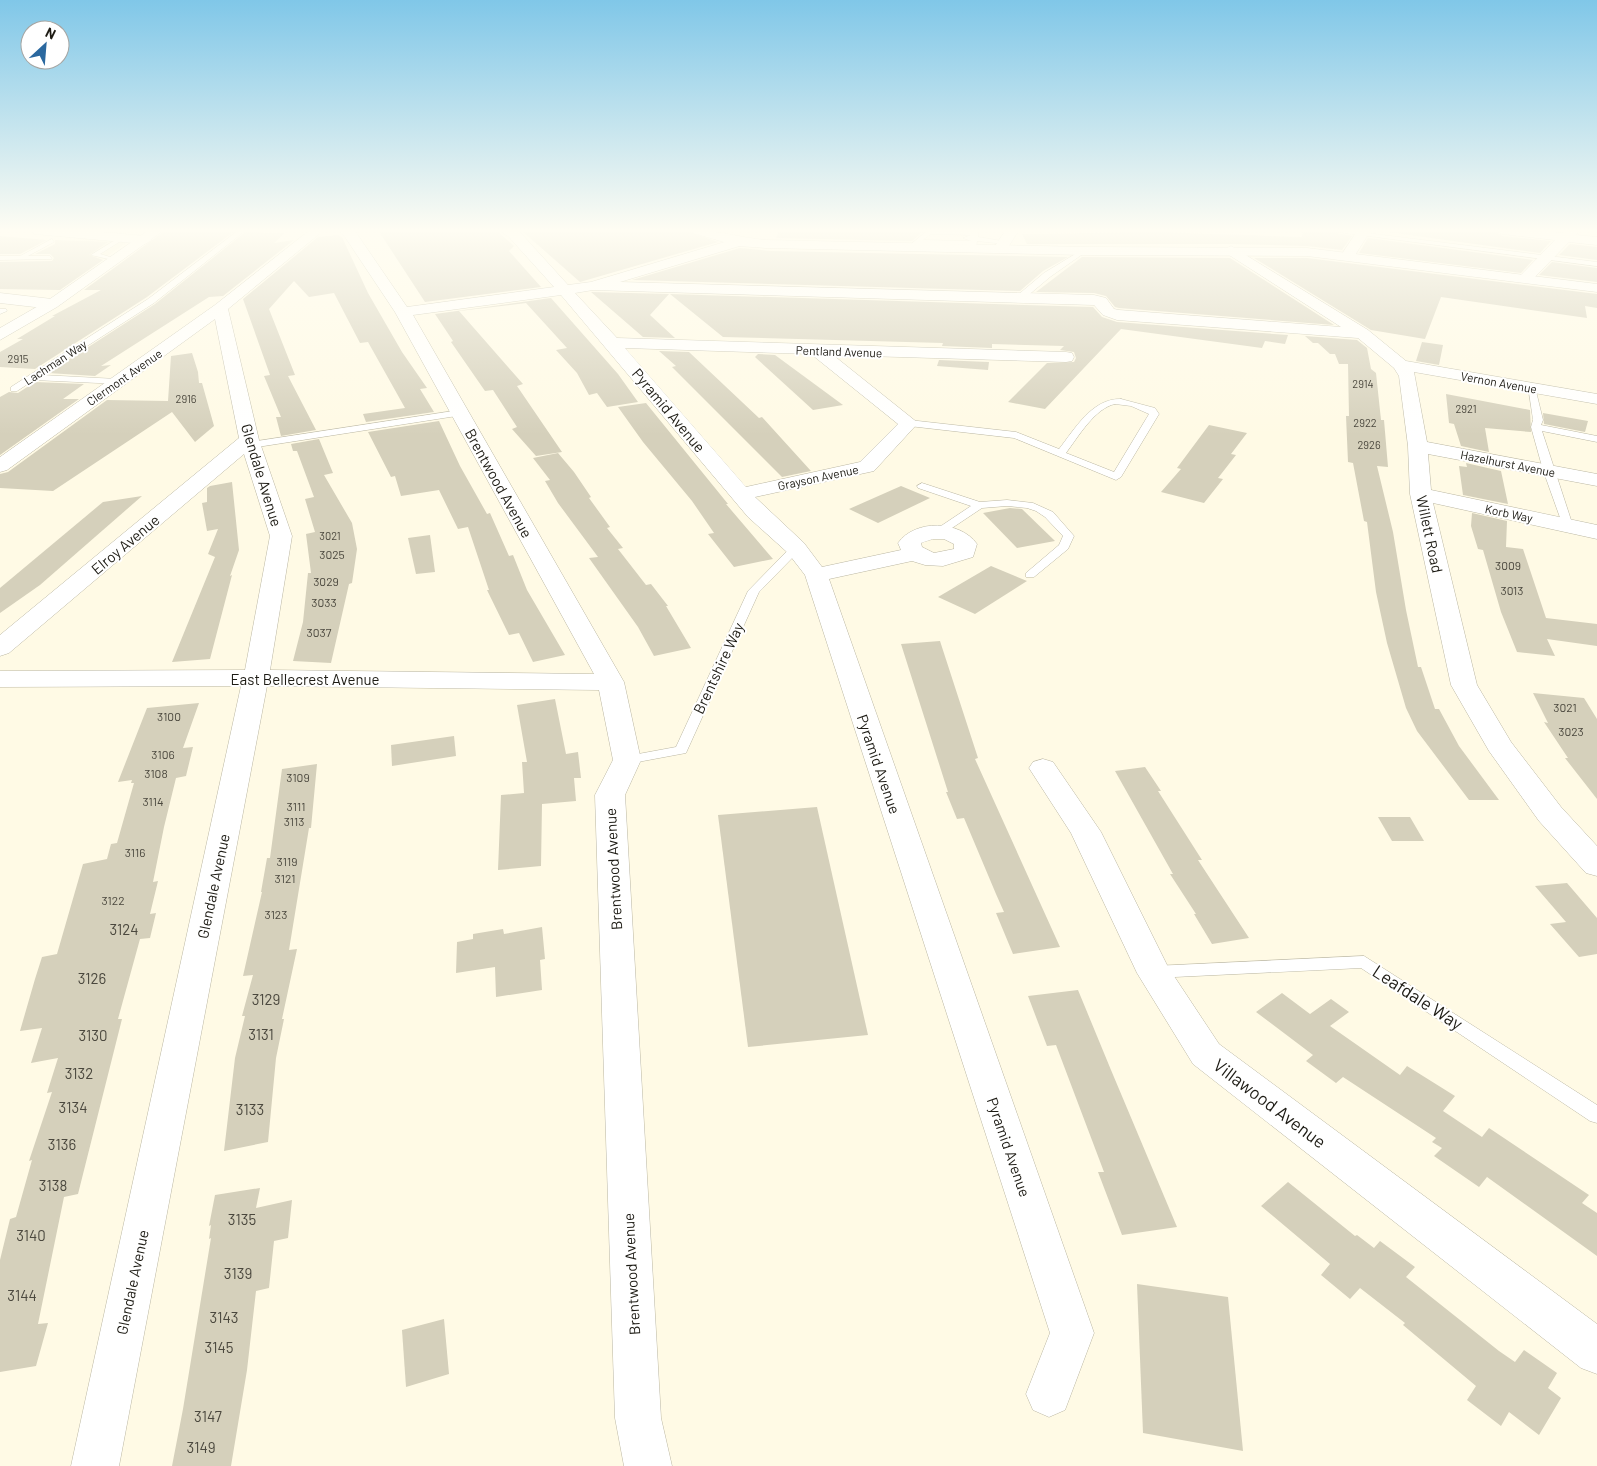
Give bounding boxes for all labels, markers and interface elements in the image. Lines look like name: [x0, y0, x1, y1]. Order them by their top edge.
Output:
north arrow: [20, 20, 70, 70]
text: N: [43, 23, 59, 43]
street label: Lachman Way: [21, 336, 89, 388]
street label: Pentland Avenue: [796, 342, 882, 360]
street label: Clermont Avenue: [84, 346, 164, 408]
house number: 2915: [8, 352, 29, 365]
street label: Pyramid Avenue: [629, 364, 709, 456]
street label: Vernon Avenue: [1460, 368, 1538, 396]
house number: 2914: [1352, 377, 1374, 390]
house number: 2916: [176, 392, 197, 405]
house number: 2921: [1455, 402, 1477, 415]
house number: 2922: [1353, 416, 1377, 429]
street label: Glendale Avenue: [238, 421, 286, 529]
street label: Brentwood Avenue: [462, 425, 536, 541]
house number: 2926: [1357, 438, 1381, 451]
street label: Hazelhurst Avenue: [1459, 447, 1557, 479]
street label: Grayson Avenue: [776, 462, 860, 492]
street label: Willett Road: [1413, 494, 1447, 574]
street label: Korb Way: [1484, 501, 1535, 525]
street label: Elroy Avenue: [87, 510, 163, 578]
house number: 3021: [319, 529, 341, 542]
house number: 3025: [319, 547, 345, 561]
house number: 3009: [1495, 558, 1521, 572]
house number: 3029: [313, 574, 339, 588]
house number: 3013: [1500, 583, 1524, 597]
house number: 3033: [311, 595, 337, 609]
street label: Brentshire Way: [689, 619, 747, 717]
house number: 3037: [307, 625, 332, 639]
street label: East Bellecrest Avenue: [230, 670, 380, 688]
house number: 3021: [1553, 700, 1577, 714]
house number: 3100: [157, 709, 181, 723]
street label: Pyramid Avenue: [854, 712, 904, 816]
house number: 3023: [1558, 724, 1584, 738]
house number: 3106: [151, 747, 175, 761]
house number: 3108: [144, 766, 168, 780]
house number: 3109: [286, 770, 310, 784]
house number: 3114: [142, 794, 164, 808]
house number: 3111: [287, 799, 305, 813]
street label: Brentwood Avenue: [601, 808, 625, 930]
house number: 3113: [284, 814, 304, 828]
street label: Glendale Avenue: [193, 832, 233, 940]
house number: 3116: [125, 845, 145, 859]
house number: 3119: [277, 854, 297, 868]
house number: 3121: [275, 871, 295, 885]
house number: 3122: [101, 893, 125, 907]
house number: 3123: [265, 907, 287, 921]
house number: 3124: [109, 920, 139, 938]
street label: Leafdale Way: [1369, 960, 1467, 1034]
house number: 3126: [78, 969, 106, 987]
house number: 3129: [252, 990, 280, 1008]
house number: 3131: [248, 1025, 274, 1043]
house number: 3130: [78, 1026, 108, 1044]
street label: Villawood Avenue: [1209, 1053, 1331, 1153]
house number: 3132: [65, 1064, 93, 1082]
street label: Pyramid Avenue: [984, 1095, 1034, 1199]
house number: 3134: [59, 1098, 87, 1116]
house number: 3133: [236, 1100, 264, 1118]
house number: 3136: [48, 1135, 76, 1153]
house number: 3138: [39, 1176, 67, 1194]
house number: 3135: [228, 1210, 256, 1228]
street label: Brentwood Avenue: [619, 1213, 643, 1335]
house number: 3140: [16, 1226, 46, 1244]
street label: Glendale Avenue: [112, 1228, 152, 1336]
house number: 3139: [224, 1264, 252, 1282]
house number: 3144: [7, 1286, 37, 1304]
house number: 3143: [210, 1308, 238, 1326]
house number: 3145: [205, 1338, 233, 1356]
house number: 3147: [194, 1407, 222, 1425]
house number: 3149: [187, 1438, 215, 1456]

